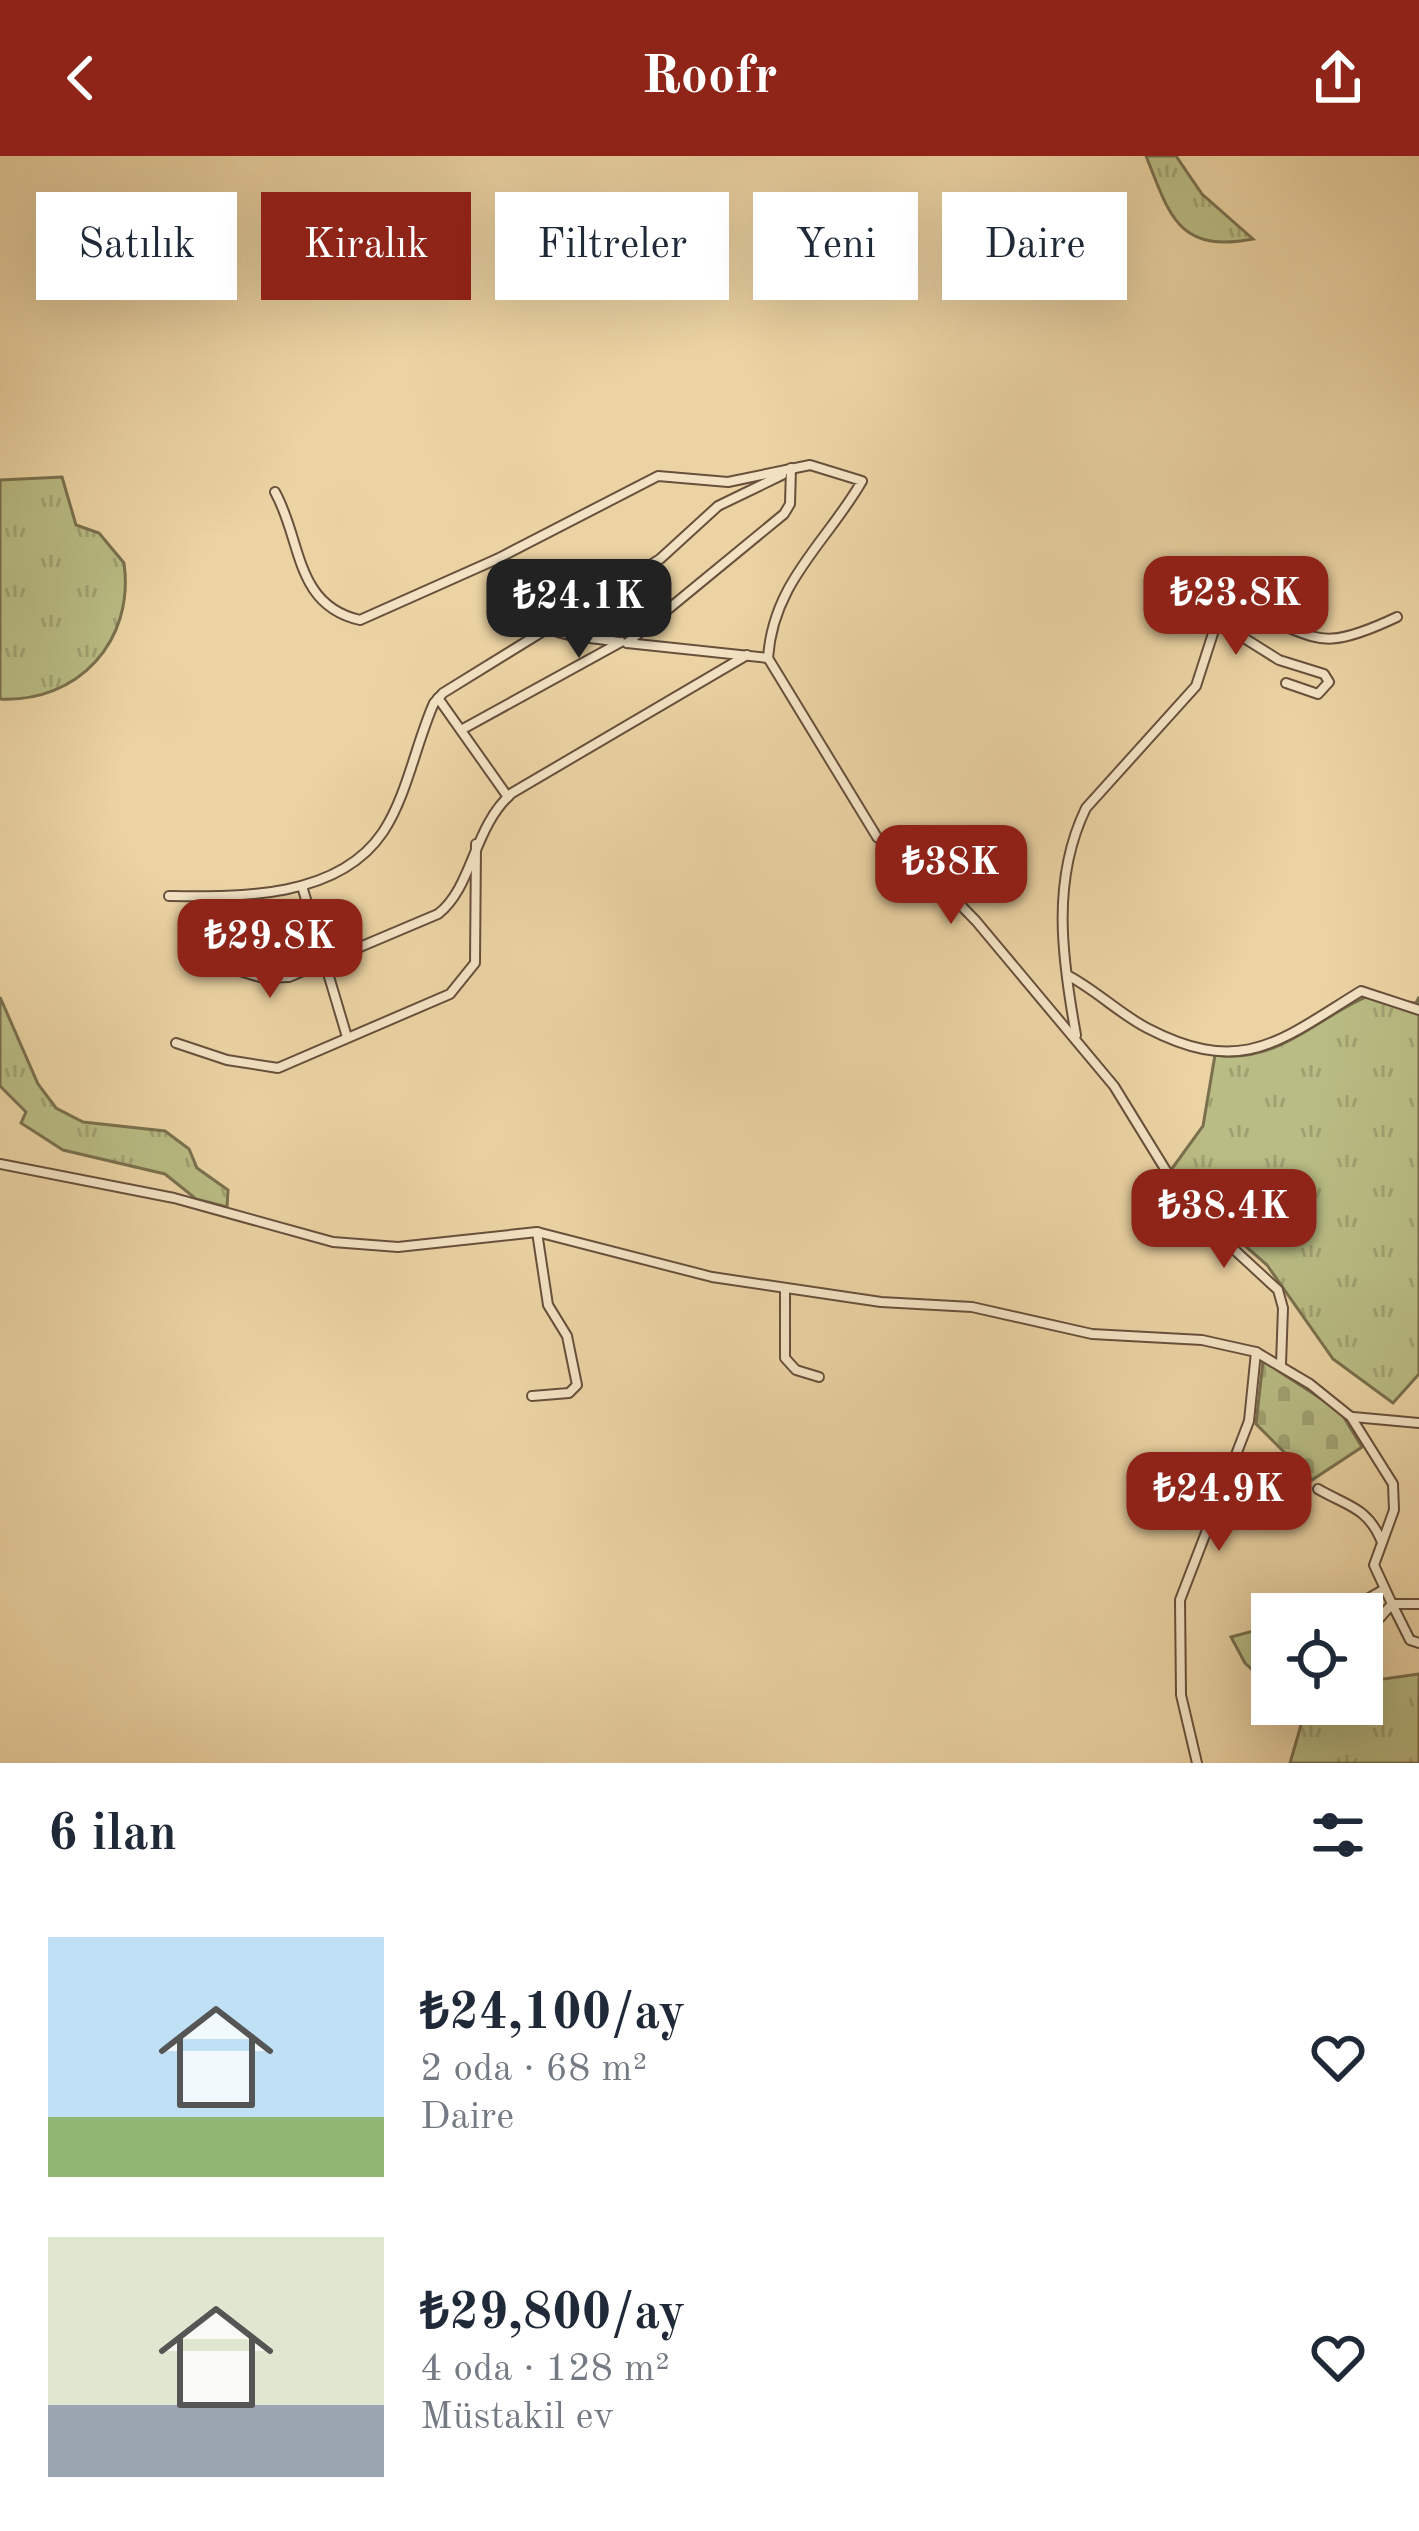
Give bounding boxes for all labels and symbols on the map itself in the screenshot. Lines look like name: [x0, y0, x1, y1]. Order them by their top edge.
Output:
pin: ₺23.8K: [1138, 556, 1334, 658]
pin: ₺24.1K: [481, 559, 677, 661]
pin: ₺38K: [880, 825, 1022, 927]
pin: ₺29.8K: [172, 899, 368, 1001]
pin: ₺38.4K: [1126, 1169, 1322, 1271]
pin: ₺24.9K: [1121, 1452, 1317, 1554]

